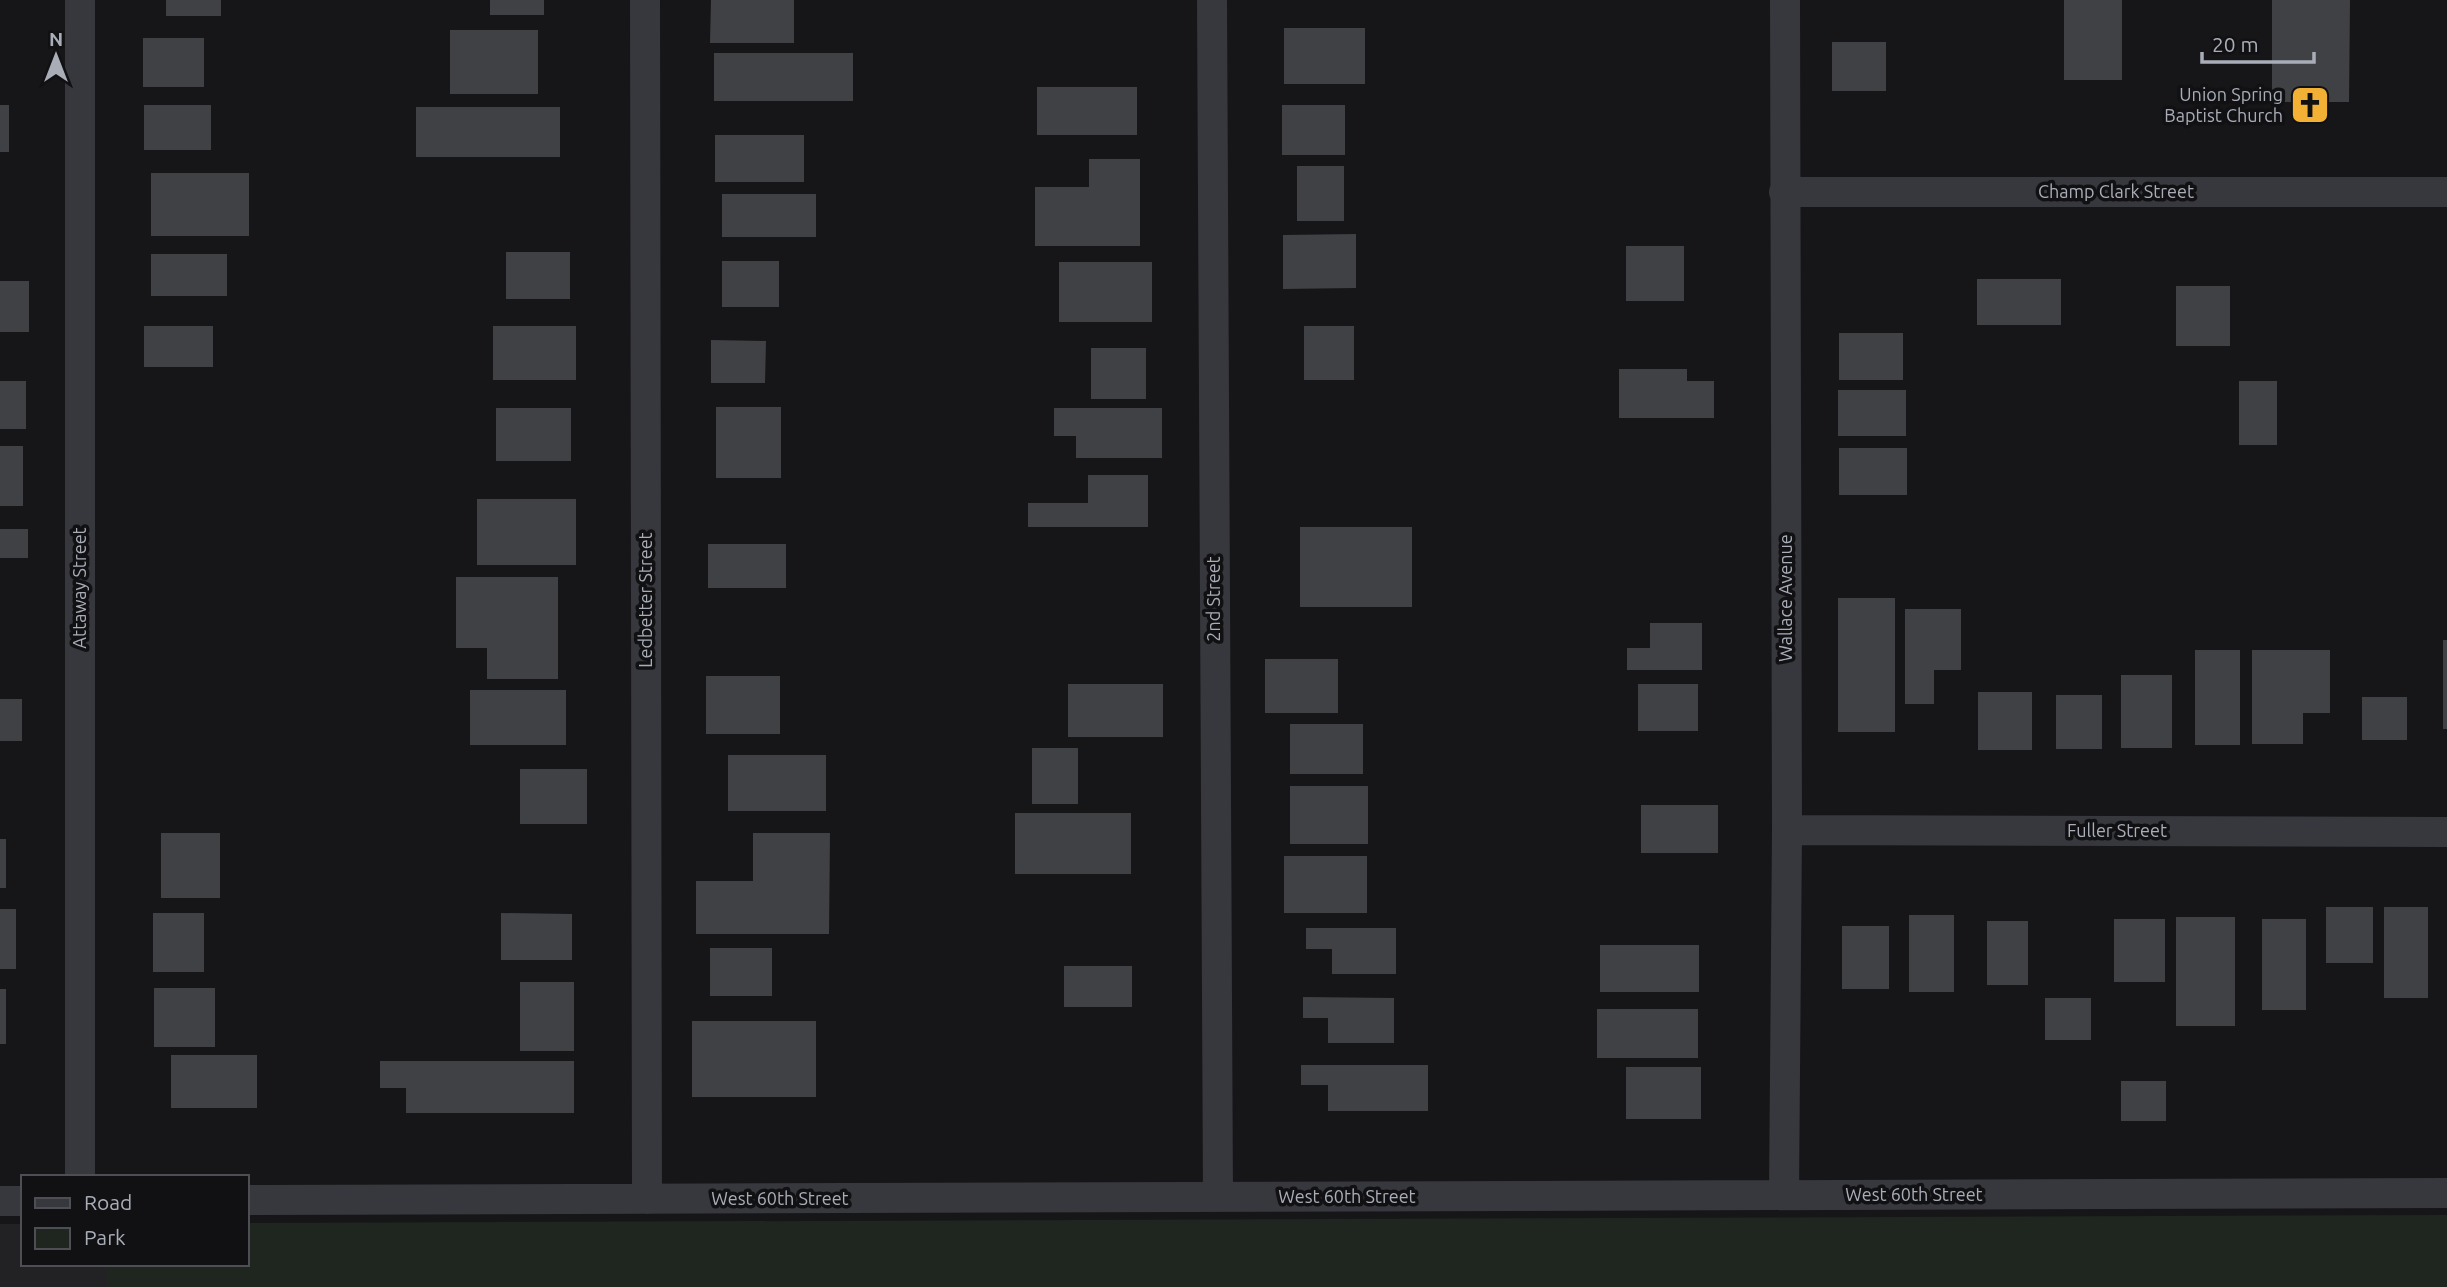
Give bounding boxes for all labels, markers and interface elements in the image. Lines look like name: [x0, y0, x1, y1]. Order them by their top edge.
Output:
north arrow: [21, 21, 91, 91]
scale bar: [2202, 21, 2314, 65]
text: N: [49, 28, 63, 50]
text: 20 m: [2212, 32, 2259, 56]
place label: Union Spring Baptist Church: [2164, 84, 2283, 125]
church icon: Union Spring Baptist Church: [2289, 84, 2331, 126]
street label: Champ Clark Street: [2038, 181, 2194, 201]
street label: Attaway Street: [69, 527, 89, 649]
street label: Ledbetter Street: [635, 532, 655, 668]
street label: Wallace Avenue: [1775, 534, 1795, 662]
street label: 2nd Street: [1203, 556, 1223, 642]
street label: Fuller Street: [2067, 820, 2167, 840]
legend: [21, 1175, 248, 1266]
street label: West 60th Street: [1845, 1184, 1983, 1204]
street label: West 60th Street: [1278, 1186, 1416, 1206]
street label: West 60th Street: [711, 1188, 849, 1208]
text: Road: [84, 1190, 132, 1214]
text: Park: [84, 1225, 126, 1249]

